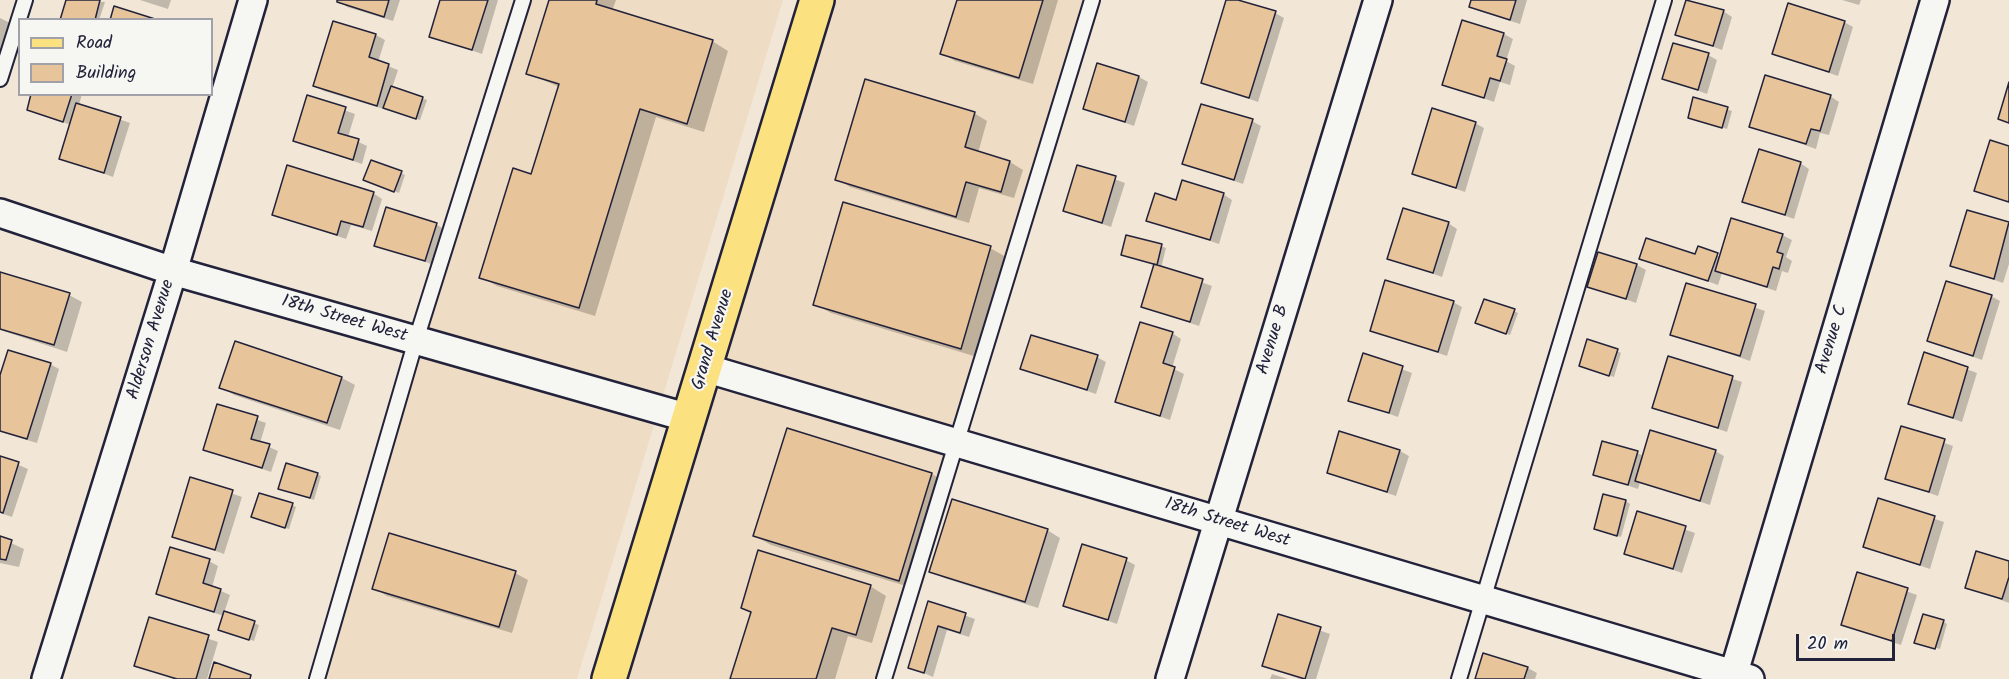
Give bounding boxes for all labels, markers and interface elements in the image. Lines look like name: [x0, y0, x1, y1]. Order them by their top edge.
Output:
legend: [18, 18, 213, 96]
text: Road: [76, 29, 112, 58]
text: Building: [76, 59, 136, 88]
street label: Alderson Avenue: [124, 278, 180, 402]
street label: Grand Avenue: [688, 287, 740, 393]
street label: 18th Street West: [279, 292, 409, 348]
street label: Avenue B: [1253, 303, 1295, 377]
street label: Avenue C: [1812, 303, 1854, 377]
street label: 18th Street West: [1162, 495, 1292, 553]
scale bar: [1799, 622, 1898, 660]
text: 20 m: [1807, 630, 1848, 659]

